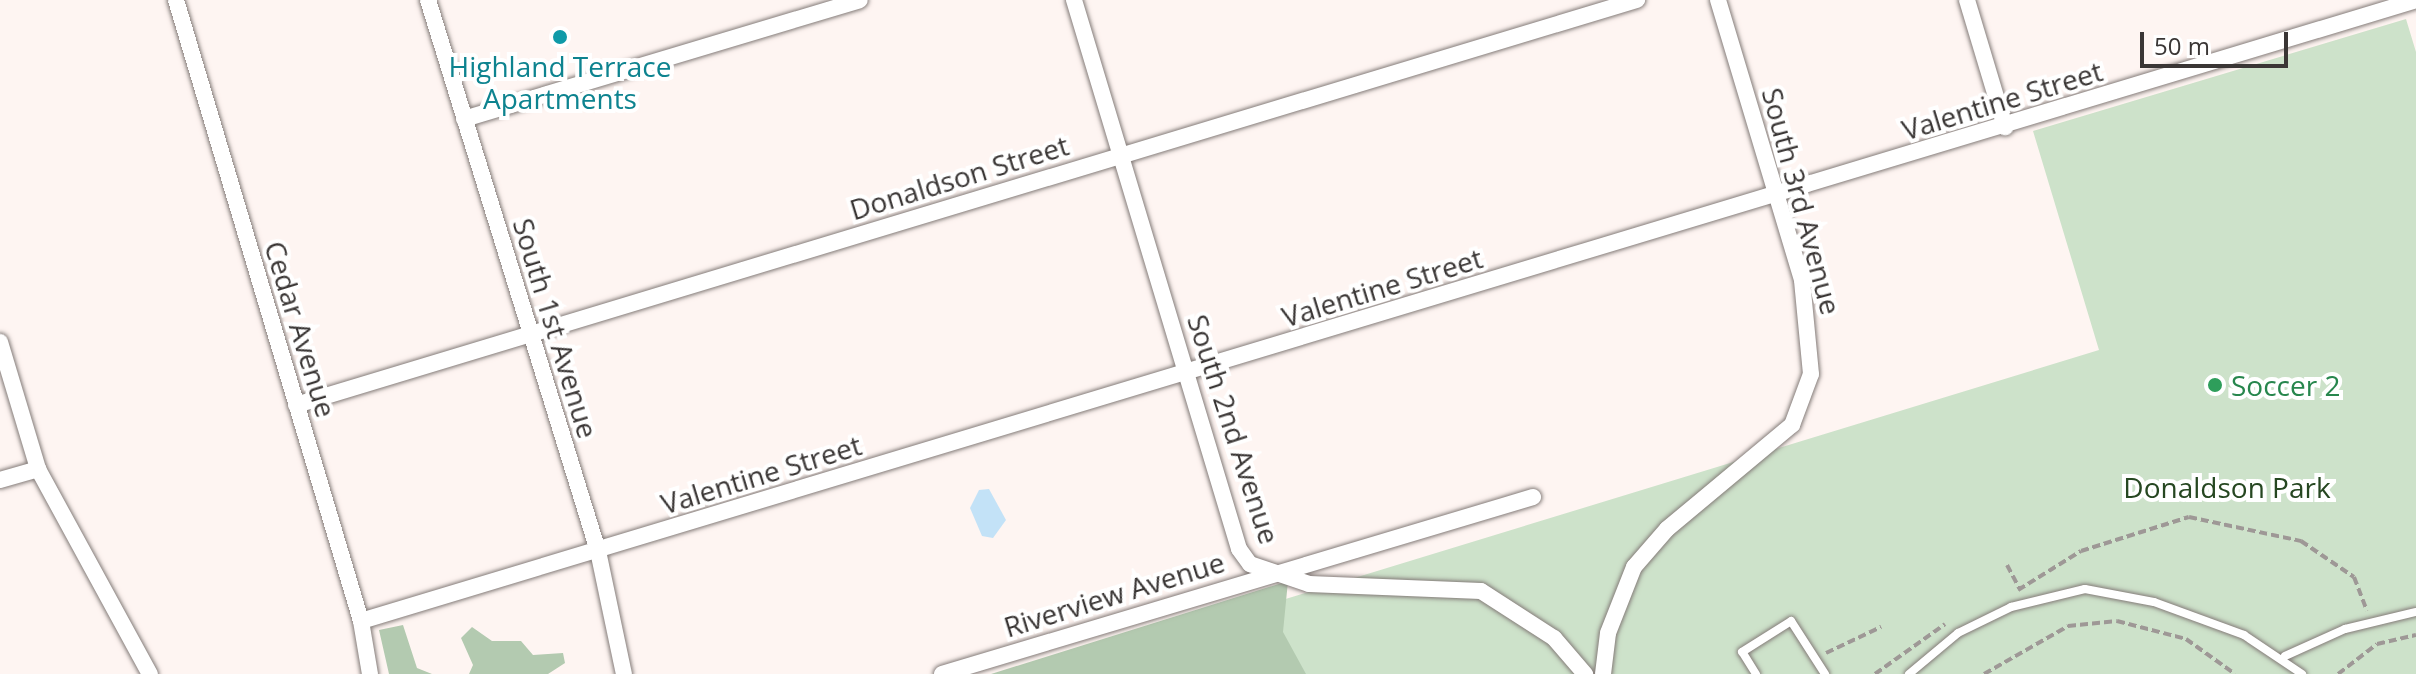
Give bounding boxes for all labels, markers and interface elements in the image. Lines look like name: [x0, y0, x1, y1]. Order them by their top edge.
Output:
scale bar: [2144, 16, 2292, 66]
marker: Highland Terrace Apartments: [551, 28, 569, 46]
text: 50 m: [2154, 29, 2210, 62]
place label: Highland Terrace Apartments: [448, 49, 672, 115]
street label: Valentine Street: [1898, 54, 2106, 146]
street label: South 3rd Avenue: [1756, 84, 1848, 318]
street label: Donaldson Street: [846, 128, 1072, 226]
street label: South 1st Avenue: [507, 214, 605, 442]
street label: Cedar Avenue: [258, 237, 344, 421]
street label: Valentine Street: [1278, 241, 1486, 333]
street label: South 2nd Avenue: [1181, 310, 1287, 548]
place label: Soccer 2: [2231, 368, 2340, 402]
marker: Soccer 2: [2206, 376, 2224, 394]
street label: Valentine Street: [657, 428, 865, 520]
park label: Donaldson Park: [2123, 470, 2331, 504]
street label: Riverview Avenue: [1000, 544, 1228, 644]

